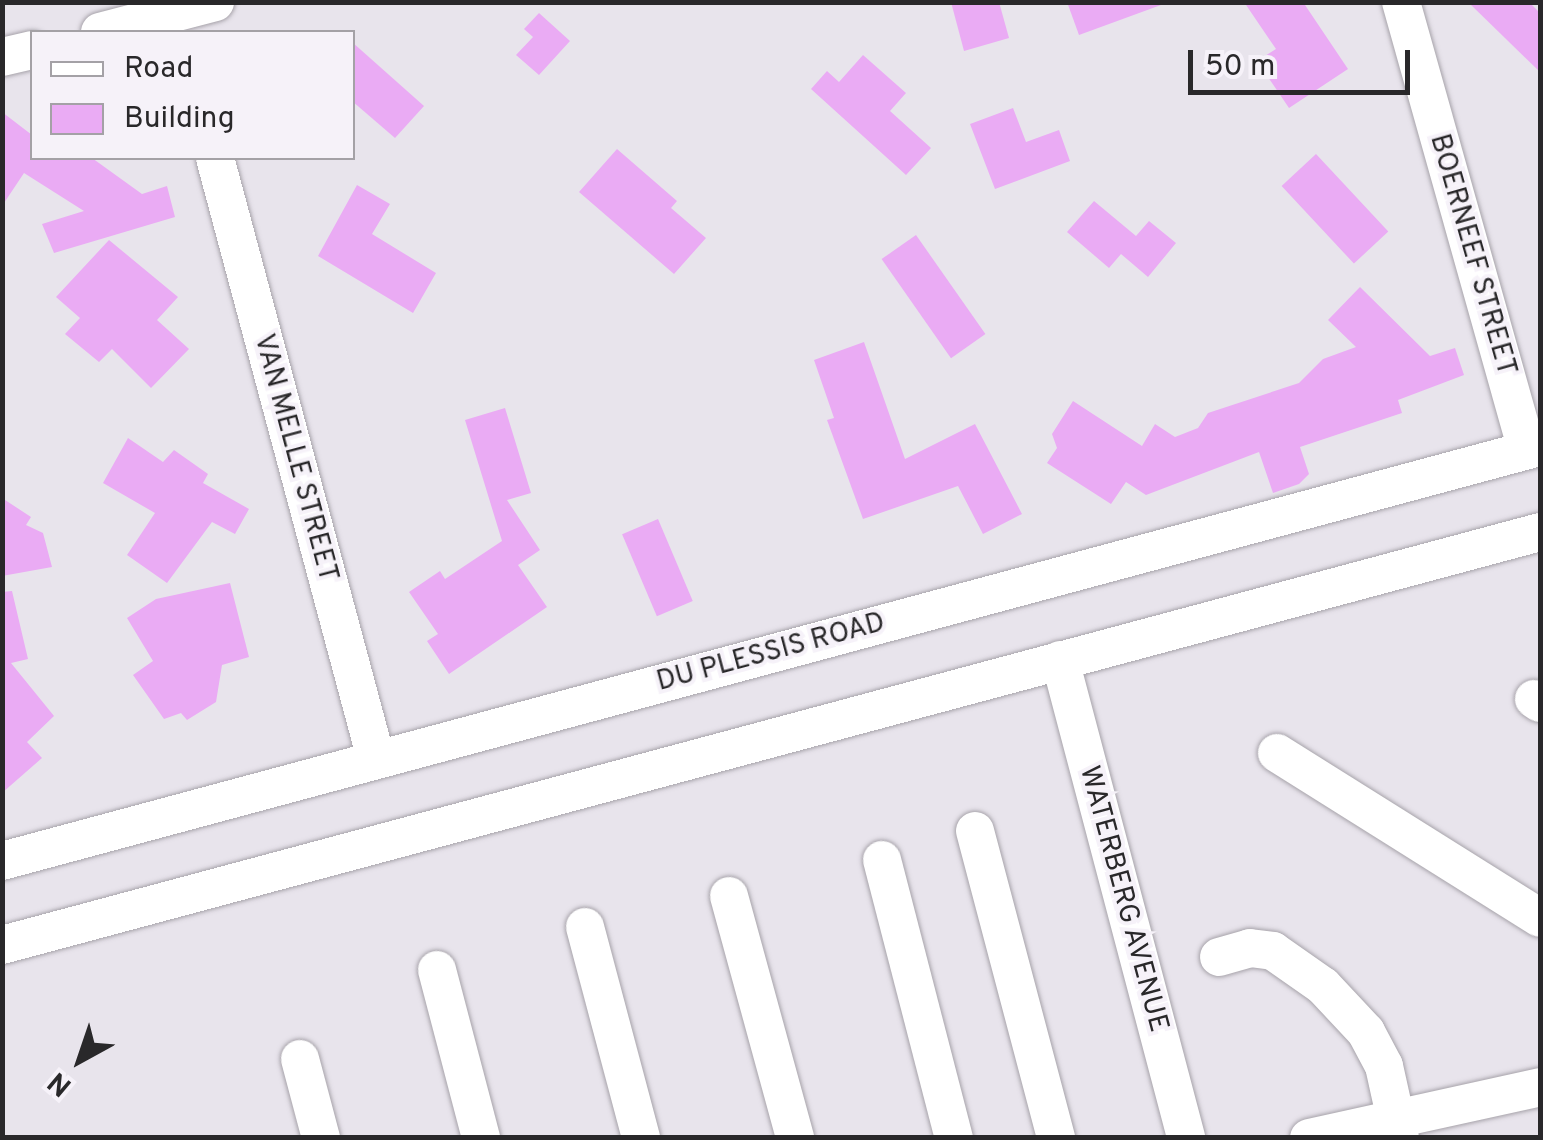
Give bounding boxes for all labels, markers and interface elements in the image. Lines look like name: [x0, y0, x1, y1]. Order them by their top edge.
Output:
legend: [30, 30, 355, 160]
scale bar: [1193, 30, 1416, 92]
text: 50 m: [1205, 49, 1275, 86]
text: Road: [124, 51, 193, 88]
text: Building: [124, 101, 235, 138]
street label: BOERNEEF STREET: [1421, 130, 1523, 380]
street label: VAN MELLE STREET: [246, 331, 344, 585]
street label: DU PLESSIS ROAD: [653, 606, 889, 700]
street label: WATERBERG AVENUE: [1071, 762, 1175, 1036]
north arrow: [30, 1010, 130, 1110]
text: N: [41, 1063, 80, 1103]

